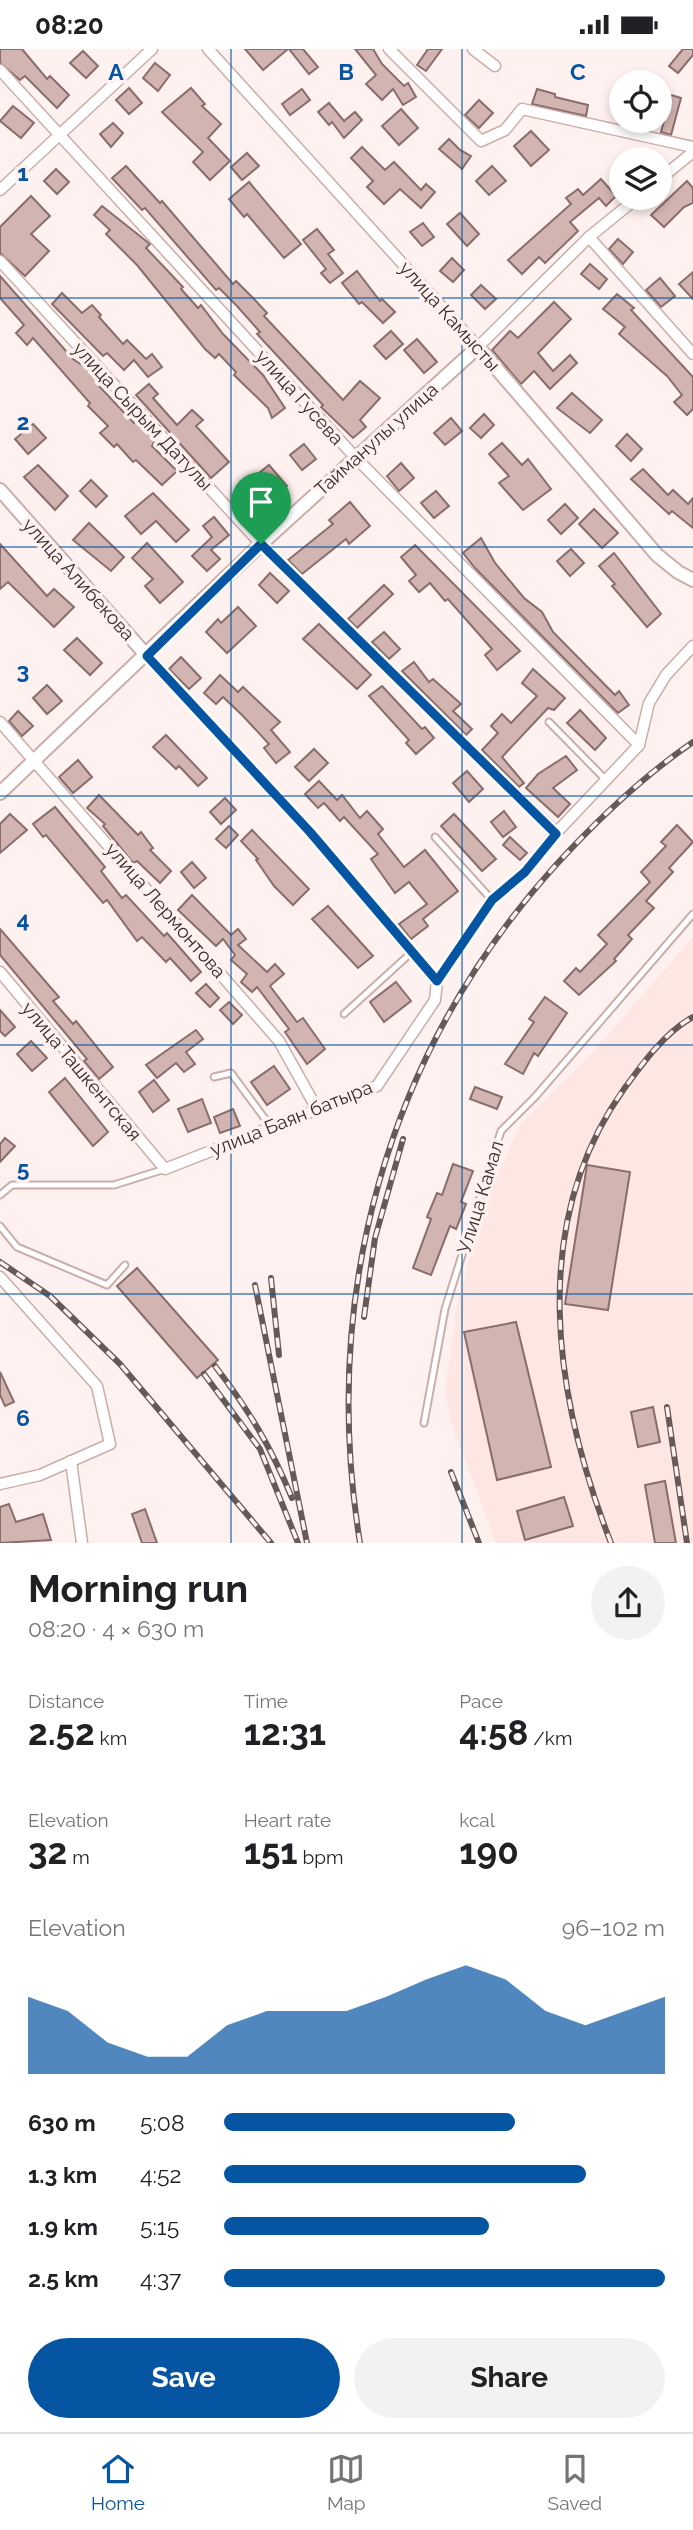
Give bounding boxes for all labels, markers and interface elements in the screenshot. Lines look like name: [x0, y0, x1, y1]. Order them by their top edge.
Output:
text: 08:20: [35, 10, 104, 40]
text: A: [108, 58, 124, 85]
text: B: [338, 58, 354, 85]
text: C: [570, 58, 586, 85]
map controls: [609, 70, 672, 210]
button: locate: [609, 70, 672, 133]
button: layers: [609, 147, 672, 210]
text: 1: [17, 159, 29, 186]
street label: улица Камысты: [395, 257, 505, 375]
street label: улица Сырым Датулы: [69, 337, 217, 495]
street label: улица Гусева: [252, 345, 348, 449]
street label: Тайманулы улица: [310, 378, 442, 500]
text: 2: [17, 408, 29, 435]
pin: [231, 472, 291, 544]
icon: arrive: [242, 483, 280, 521]
street label: улица Алибекова: [18, 513, 140, 645]
text: 3: [17, 657, 29, 684]
street label: улица Лермонтова: [101, 838, 231, 982]
text: 4: [16, 906, 30, 933]
street label: улица Ташкентская: [18, 997, 146, 1145]
street label: улица Баян батыра: [207, 1075, 375, 1161]
street label: Улица Камал: [452, 1138, 508, 1256]
text: 5: [17, 1155, 30, 1182]
text: 6: [16, 1404, 30, 1431]
text: Morning run: [28, 1566, 248, 1611]
button: share: [591, 1566, 665, 1640]
text: 08:20 · 4 × 630 m: [28, 1615, 204, 1642]
text: Distance: [28, 1690, 104, 1712]
text: Time: [244, 1690, 288, 1712]
text: Pace: [459, 1690, 503, 1712]
text: 2.52: [28, 1712, 95, 1753]
text: 12:31: [244, 1712, 326, 1753]
text: 4:58: [459, 1712, 529, 1753]
text: km: [95, 1727, 127, 1749]
text: /km: [529, 1727, 572, 1749]
text: Elevation: [28, 1809, 109, 1831]
text: Heart rate: [244, 1809, 331, 1831]
text: kcal: [459, 1809, 495, 1831]
text: 32: [28, 1831, 67, 1872]
text: 151: [244, 1831, 298, 1872]
text: 190: [459, 1831, 519, 1872]
text: m: [67, 1846, 90, 1868]
text: bpm: [298, 1846, 343, 1868]
text: Elevation: [28, 1914, 126, 1941]
text: 96–102 m: [562, 1914, 665, 1941]
text: 630 m: [28, 2109, 96, 2136]
text: 5:08: [140, 2109, 185, 2136]
text: 1.3 km: [28, 2161, 97, 2188]
text: 4:52: [140, 2161, 181, 2188]
text: 1.9 km: [28, 2213, 98, 2240]
text: 5:15: [140, 2213, 179, 2240]
text: 2.5 km: [28, 2265, 99, 2292]
text: 4:37: [140, 2265, 181, 2292]
button: Save: [28, 2338, 340, 2418]
button: Share: [354, 2338, 665, 2418]
tab: Home: [91, 2450, 145, 2514]
tab: Map: [327, 2450, 366, 2514]
tab: Saved: [548, 2450, 602, 2514]

